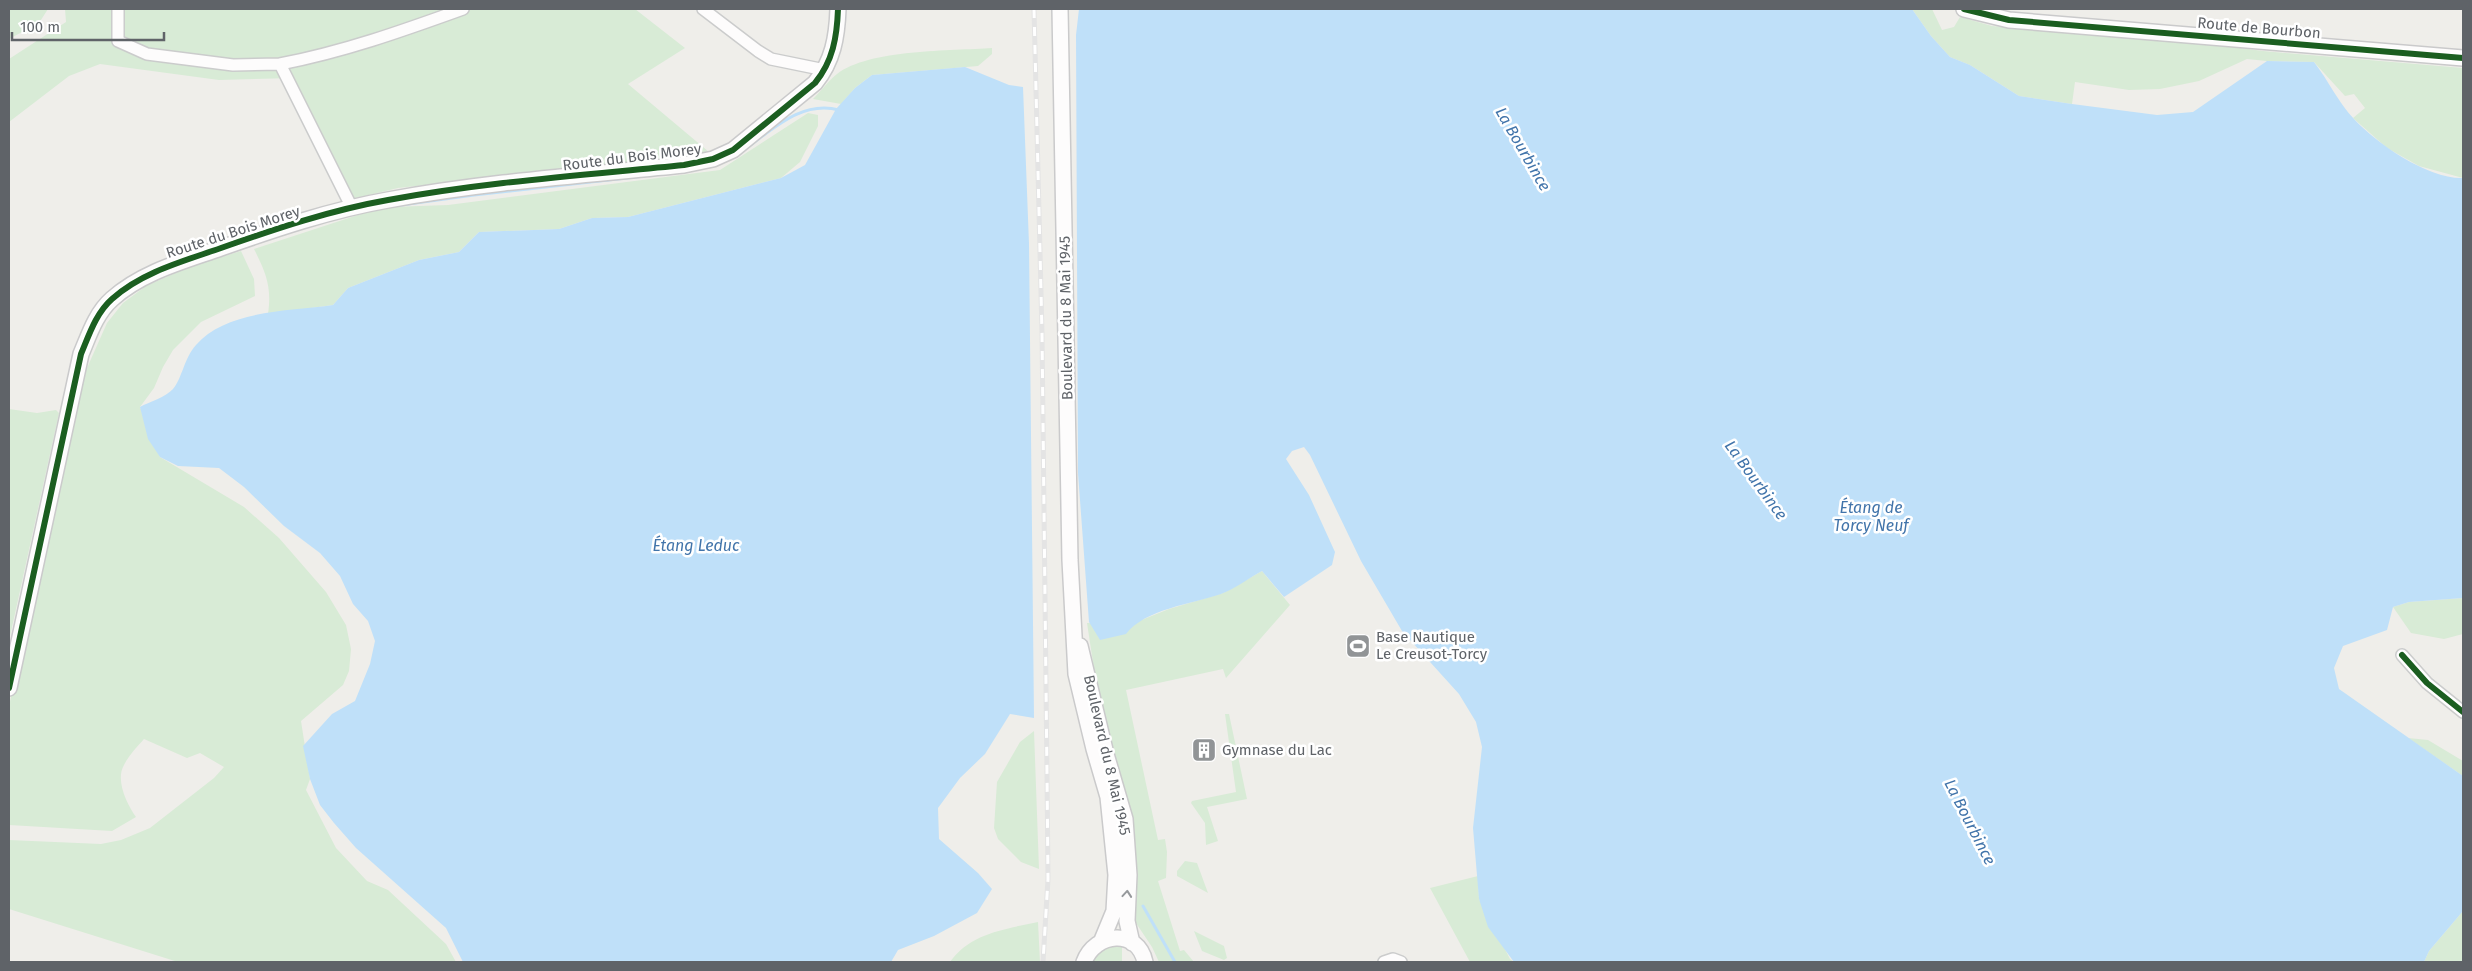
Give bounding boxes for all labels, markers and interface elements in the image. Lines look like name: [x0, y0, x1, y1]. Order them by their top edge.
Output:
scale bar: [12, 10, 165, 42]
street label: Route de Bourbon: [2197, 14, 2321, 42]
text: 100 m: [20, 18, 60, 36]
water label: La Bourbince: [1491, 104, 1555, 194]
street label: Route du Bois Morey: [562, 139, 703, 174]
street label: Route du Bois Morey: [164, 202, 303, 262]
street label: Boulevard du 8 Mai 1945: [1056, 236, 1076, 400]
water label: La Bourbince: [1721, 437, 1791, 523]
water label: Étang de Torcy Neuf: [1833, 497, 1911, 535]
water label: Étang Leduc: [652, 535, 740, 555]
place label: Base Nautique Le Creusot-Torcy: [1376, 628, 1488, 663]
sports icon: Base Nautique Le Creusot-Torcy: [1345, 633, 1371, 659]
street label: Boulevard du 8 Mai 1945: [1080, 673, 1134, 837]
building icon: Gymnase du Lac: [1191, 737, 1217, 763]
place label: Gymnase du Lac: [1222, 741, 1332, 759]
water label: La Bourbince: [1940, 776, 2000, 868]
one-way arrow: [1121, 890, 1132, 898]

